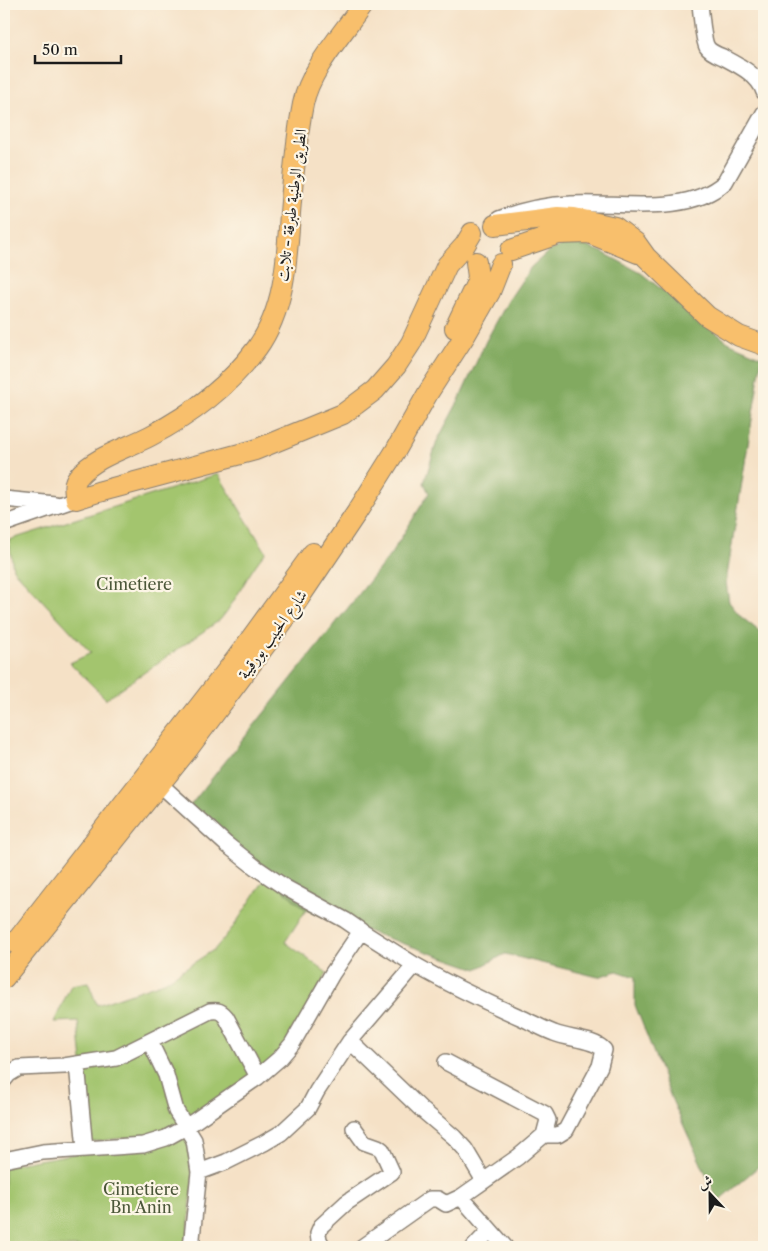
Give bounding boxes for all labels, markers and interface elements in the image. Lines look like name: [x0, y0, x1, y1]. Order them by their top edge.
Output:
scale bar: [35, 32, 121, 64]
text: 50 m: [42, 40, 78, 59]
street label: الطريق الوطنية طبرقة - تلابت: [272, 128, 311, 282]
park label: Cimetiere: [96, 574, 172, 594]
street label: شارع الحبيب بورقيبة: [233, 586, 314, 685]
north arrow: [686, 1168, 736, 1218]
text: ش: [695, 1171, 715, 1193]
park label: Cimetiere Bn Anin: [103, 1179, 179, 1217]

